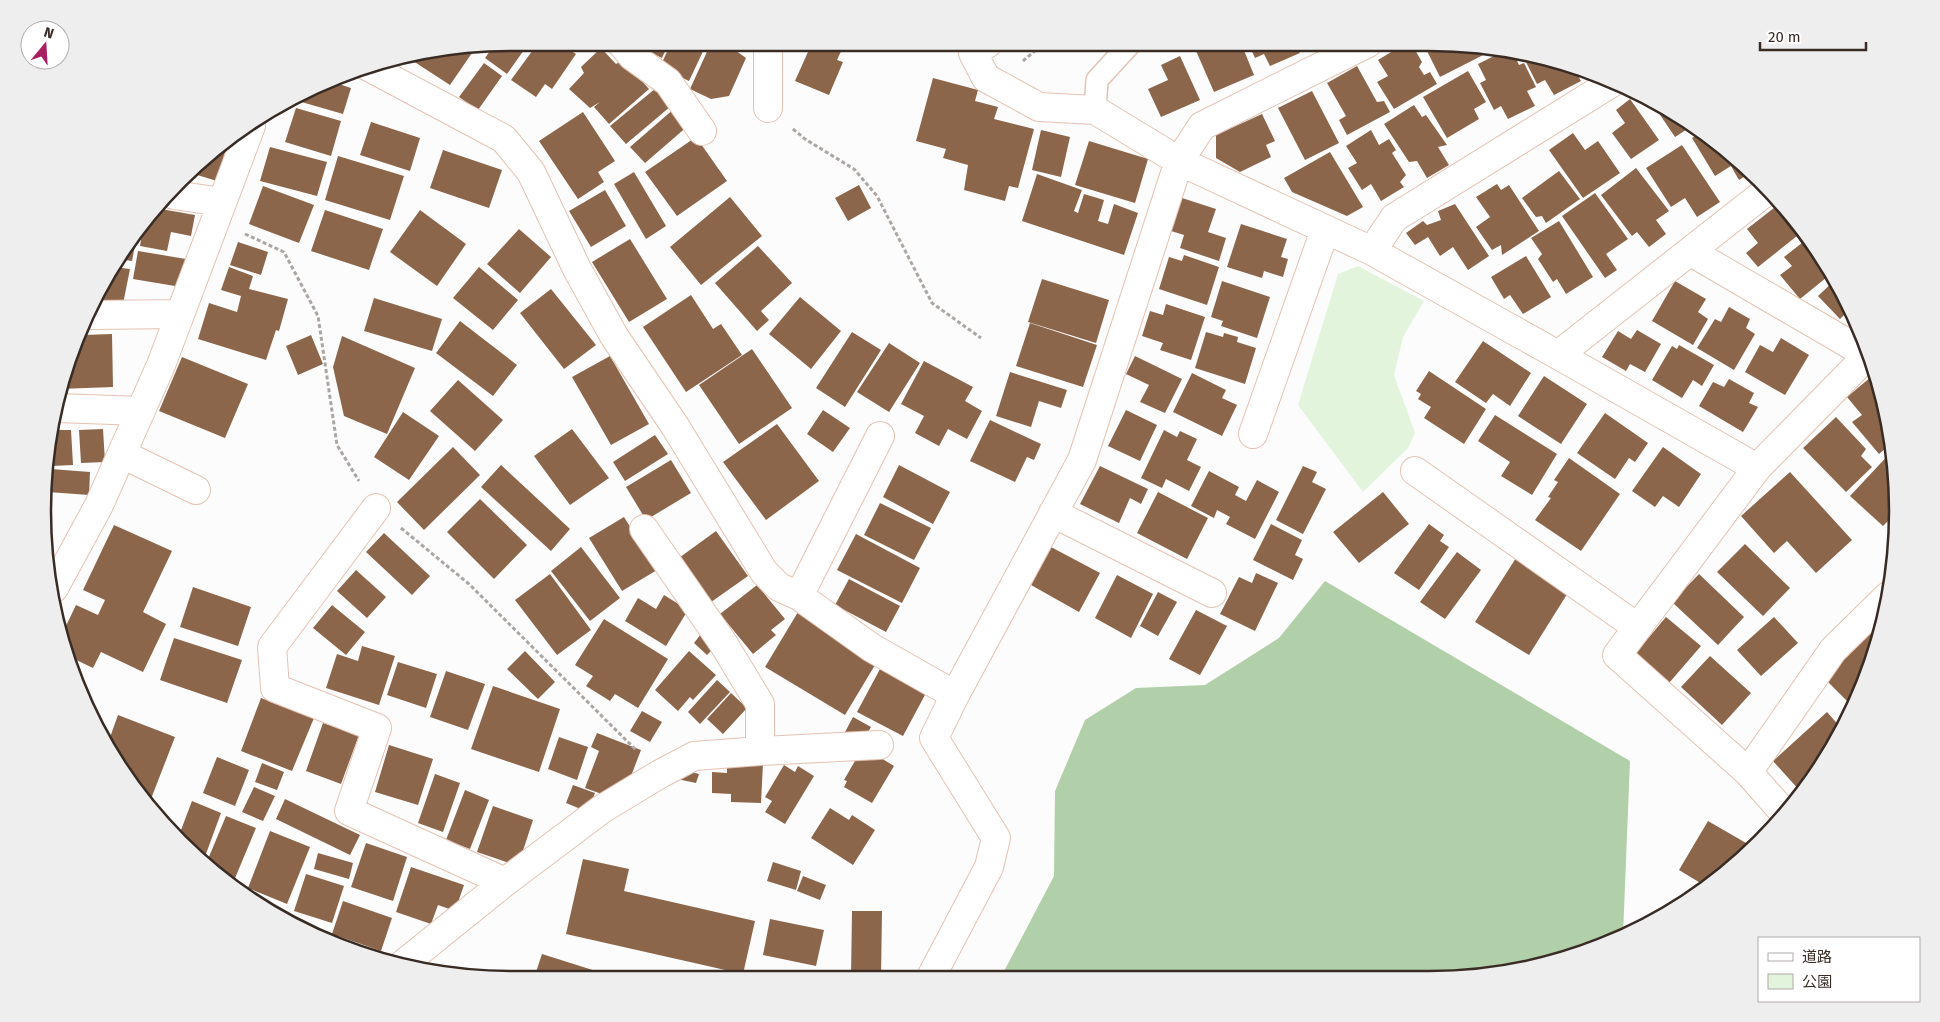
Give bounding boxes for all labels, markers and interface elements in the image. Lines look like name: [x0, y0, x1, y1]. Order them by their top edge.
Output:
north arrow: [20, 20, 70, 70]
scale bar: [1760, 20, 1866, 52]
text: N: [42, 24, 56, 43]
text: 20 m: [1768, 28, 1801, 46]
legend: [1758, 937, 1920, 1002]
text: 道路: [1802, 948, 1832, 966]
text: 公園: [1802, 973, 1832, 991]

